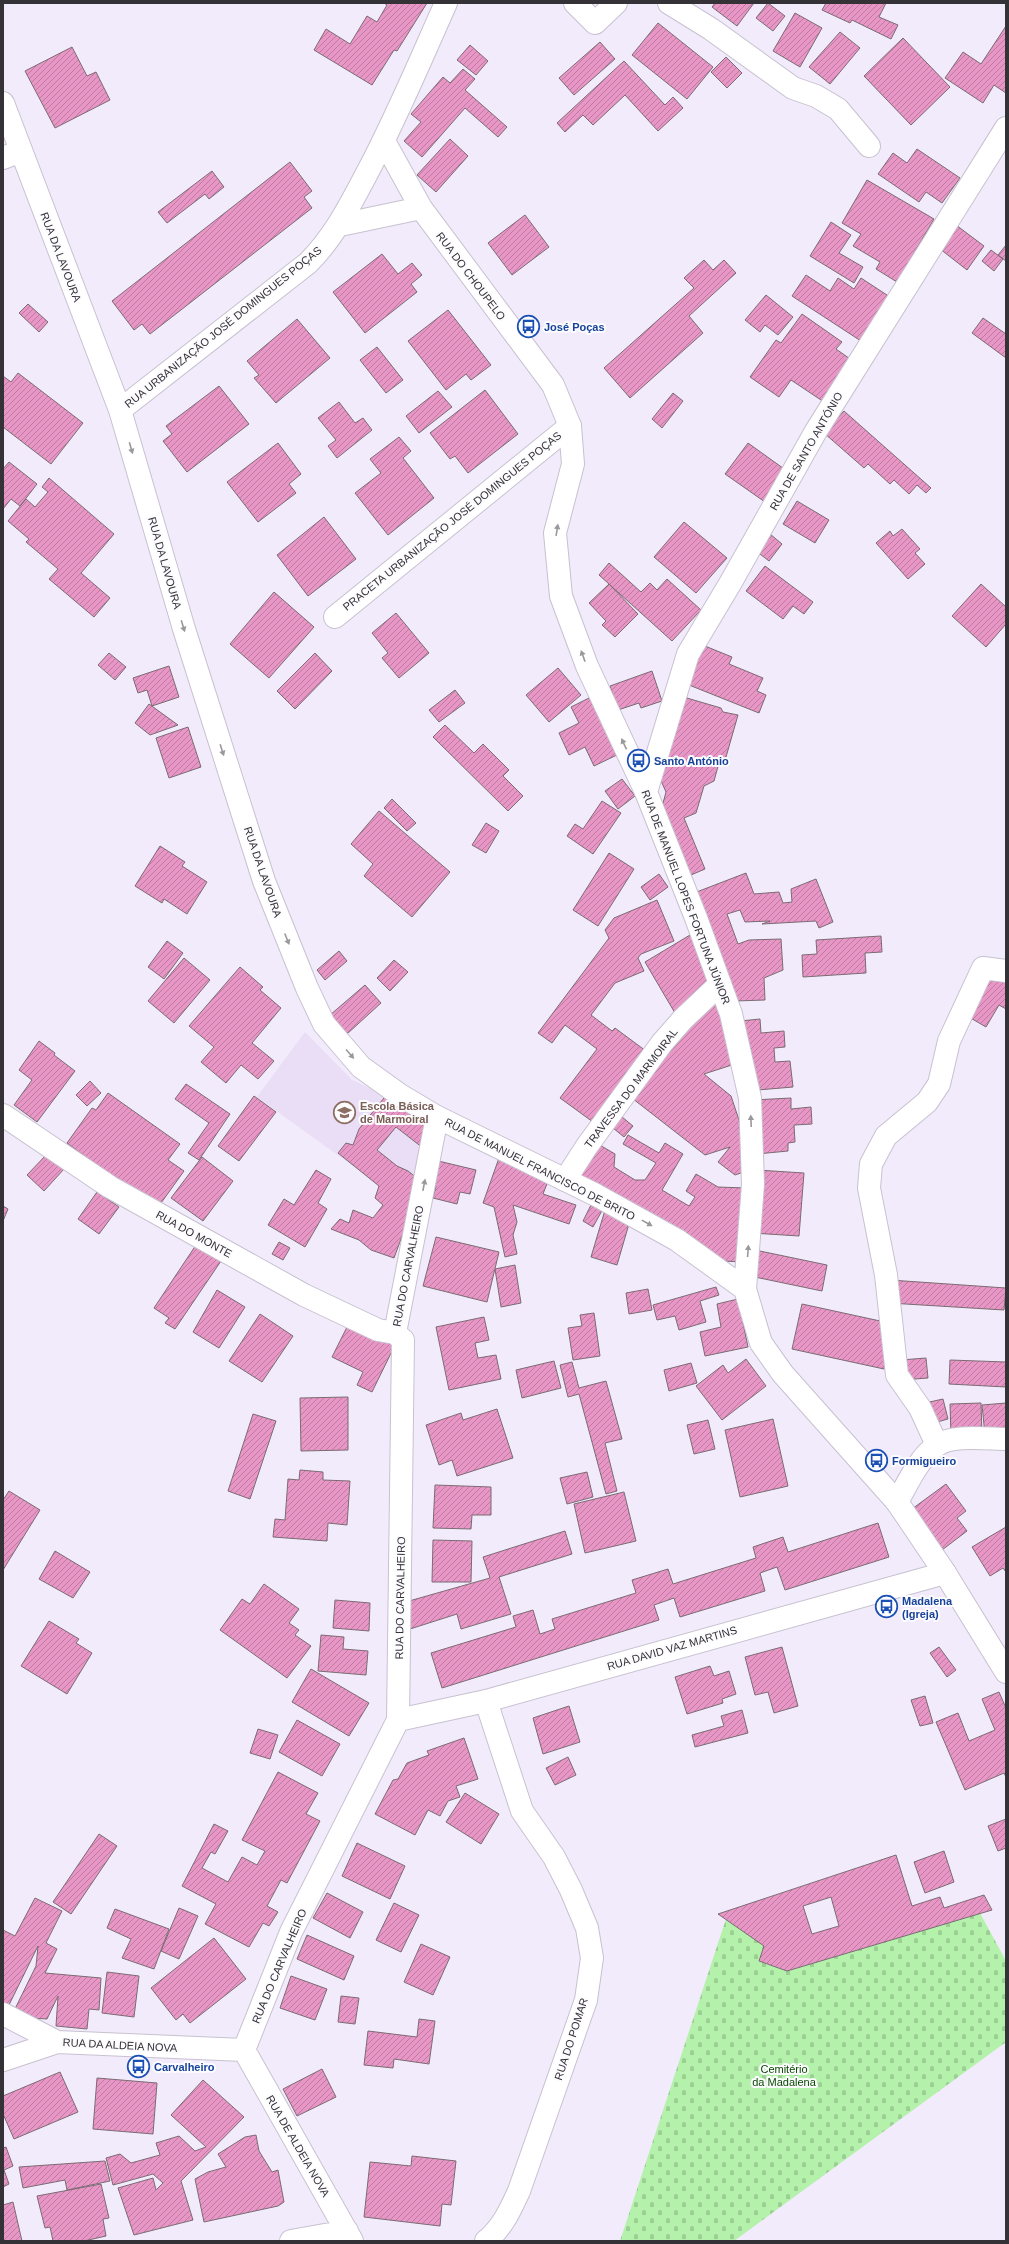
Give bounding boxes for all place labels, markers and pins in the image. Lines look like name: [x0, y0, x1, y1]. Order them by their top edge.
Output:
bus stop icon: José Poças: [516, 314, 542, 340]
place label: José Poças: [544, 321, 605, 333]
bus stop icon: Santo António: [625, 748, 651, 774]
place label: Santo António: [654, 755, 729, 767]
school or university icon: Escola Básica de Marmoiral: [331, 1099, 357, 1125]
place label: Escola Básica de Marmoiral: [360, 1100, 435, 1125]
bus stop icon: Formigueiro: [863, 1448, 889, 1474]
place label: Formigueiro: [892, 1455, 956, 1467]
bus stop icon: Madalena (Igreja): [874, 1594, 900, 1620]
place label: Madalena (Igreja): [902, 1595, 953, 1620]
bus stop icon: Carvalheiro: [126, 2054, 152, 2080]
place label: Carvalheiro: [154, 2061, 215, 2073]

